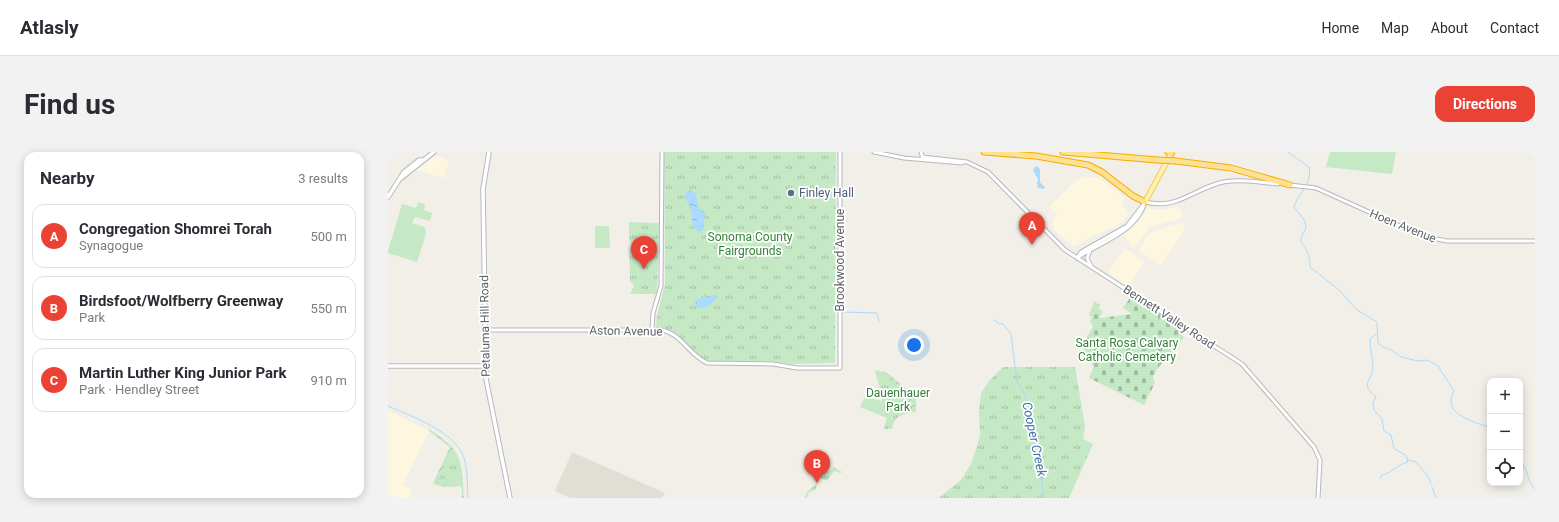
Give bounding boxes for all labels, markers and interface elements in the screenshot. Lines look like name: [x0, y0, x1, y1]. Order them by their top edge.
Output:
text: Atlasly: [20, 16, 79, 39]
text: Home: [1321, 20, 1359, 36]
text: Map: [1381, 20, 1409, 36]
text: About: [1431, 20, 1468, 36]
text: Contact: [1490, 20, 1539, 36]
button: Directions: [1435, 86, 1535, 122]
text: Find us: [24, 88, 115, 121]
text: Nearby: [40, 168, 95, 188]
text: 3 results: [298, 171, 348, 186]
place label: Finley Hall: [799, 186, 854, 200]
marker: Finley Hall: [786, 188, 796, 198]
street label: Hoen Avenue: [1368, 206, 1438, 246]
street label: Brookwood Avenue: [833, 209, 847, 311]
pin: A: [1019, 212, 1045, 245]
text: Congregation Shomrei Torah: [79, 220, 272, 238]
text: A: [50, 229, 58, 244]
text: 500 m: [310, 229, 347, 244]
park label: Sonoma County Fairgrounds: [708, 230, 793, 258]
pin: C: [631, 236, 657, 269]
text: Synagogue: [79, 238, 143, 253]
street label: Petaluma Hill Road: [477, 275, 493, 377]
street label: Bennett Valley Road: [1121, 282, 1217, 352]
text: Birdsfoot/Wolfberry Greenway: [79, 292, 283, 310]
text: B: [50, 301, 58, 316]
text: 550 m: [310, 301, 347, 316]
text: Park: [79, 310, 105, 325]
street label: Aston Avenue: [589, 323, 663, 339]
your location: [904, 335, 924, 355]
park label: Santa Rosa Calvary Catholic Cemetery: [1075, 336, 1179, 364]
text: Martin Luther King Junior Park: [79, 364, 287, 382]
text: C: [50, 373, 58, 388]
text: 910 m: [310, 373, 347, 388]
map controls: [1487, 378, 1523, 486]
button: +: [1487, 378, 1523, 414]
text: Park · Hendley Street: [79, 382, 199, 397]
park label: Dauenhauer Park: [866, 386, 930, 414]
water label: Cooper Creek: [1019, 400, 1050, 478]
button: −: [1487, 414, 1523, 450]
pin: B: [804, 450, 830, 483]
button: locate: [1487, 450, 1523, 486]

